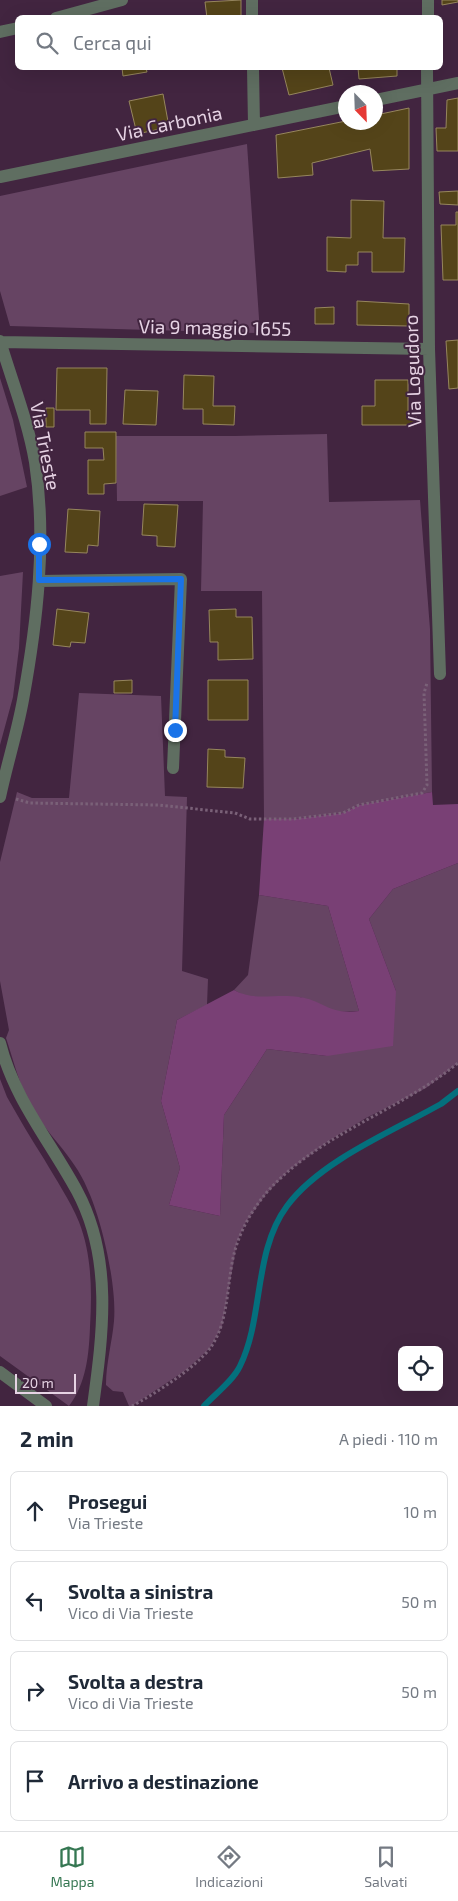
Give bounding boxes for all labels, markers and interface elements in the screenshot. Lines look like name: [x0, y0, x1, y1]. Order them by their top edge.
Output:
search box: [15, 15, 443, 70]
icon: search: [33, 29, 61, 57]
text: Cerca qui: [73, 31, 152, 54]
north arrow: [338, 85, 383, 130]
street label: Via Carbonia: [114, 101, 224, 145]
street label: Via 9 maggio 1655: [138, 314, 292, 340]
street label: Via Logudoro: [399, 314, 425, 428]
street label: Via Trieste: [26, 400, 66, 492]
route start: [28, 533, 51, 556]
route end: [164, 719, 187, 742]
map controls: [398, 1346, 443, 1391]
button: locate: [398, 1346, 443, 1391]
scale bar: [15, 1371, 76, 1394]
text: 20 m: [22, 1374, 54, 1391]
text: 2 min: [20, 1426, 74, 1451]
text: A piedi · 110 m: [339, 1429, 438, 1448]
text: Prosegui: [68, 1490, 147, 1513]
icon: ahead: [21, 1497, 49, 1525]
text: 10 m: [403, 1502, 437, 1521]
text: Via Trieste: [68, 1513, 143, 1532]
text: Svolta a sinistra: [68, 1580, 213, 1603]
icon: left: [21, 1587, 49, 1615]
text: 50 m: [401, 1592, 437, 1611]
text: Vico di Via Trieste: [68, 1603, 194, 1622]
text: Svolta a destra: [68, 1670, 203, 1693]
icon: right: [21, 1677, 49, 1705]
text: 50 m: [401, 1682, 437, 1701]
text: Vico di Via Trieste: [68, 1693, 194, 1712]
icon: arrive: [21, 1767, 49, 1795]
text: Arrivo a destinazione: [68, 1770, 259, 1793]
tab: Mappa: [50, 1843, 94, 1890]
tab: Indicazioni: [195, 1843, 263, 1890]
tab: Salvati: [364, 1843, 408, 1890]

